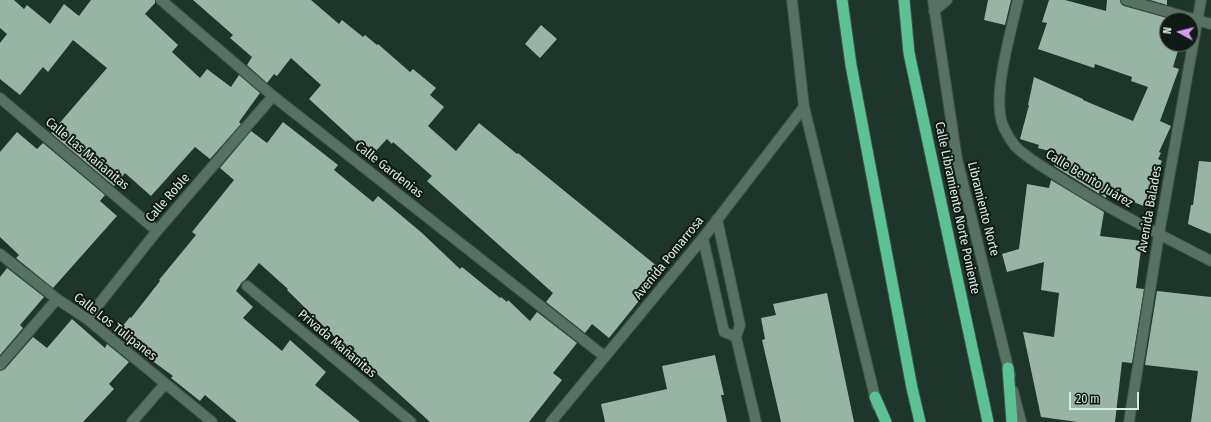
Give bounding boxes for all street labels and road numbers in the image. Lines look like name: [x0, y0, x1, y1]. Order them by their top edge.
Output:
street label: Calle Las Mañanitas: [42, 114, 132, 194]
street label: Calle Libramiento Norte Poniente: [931, 120, 983, 296]
street label: Calle Gardenias: [352, 139, 426, 201]
street label: Calle Benito Juárez: [1043, 147, 1135, 211]
street label: Libramiento Norte: [964, 160, 1002, 258]
street label: Avenida Balades: [1135, 165, 1165, 253]
street label: Calle Roble: [143, 170, 193, 226]
street label: Avenida Pomarrosa: [631, 213, 707, 303]
street label: Calle Los Tulipanes: [70, 290, 160, 364]
street label: Privada Mañanitas: [295, 307, 379, 381]

